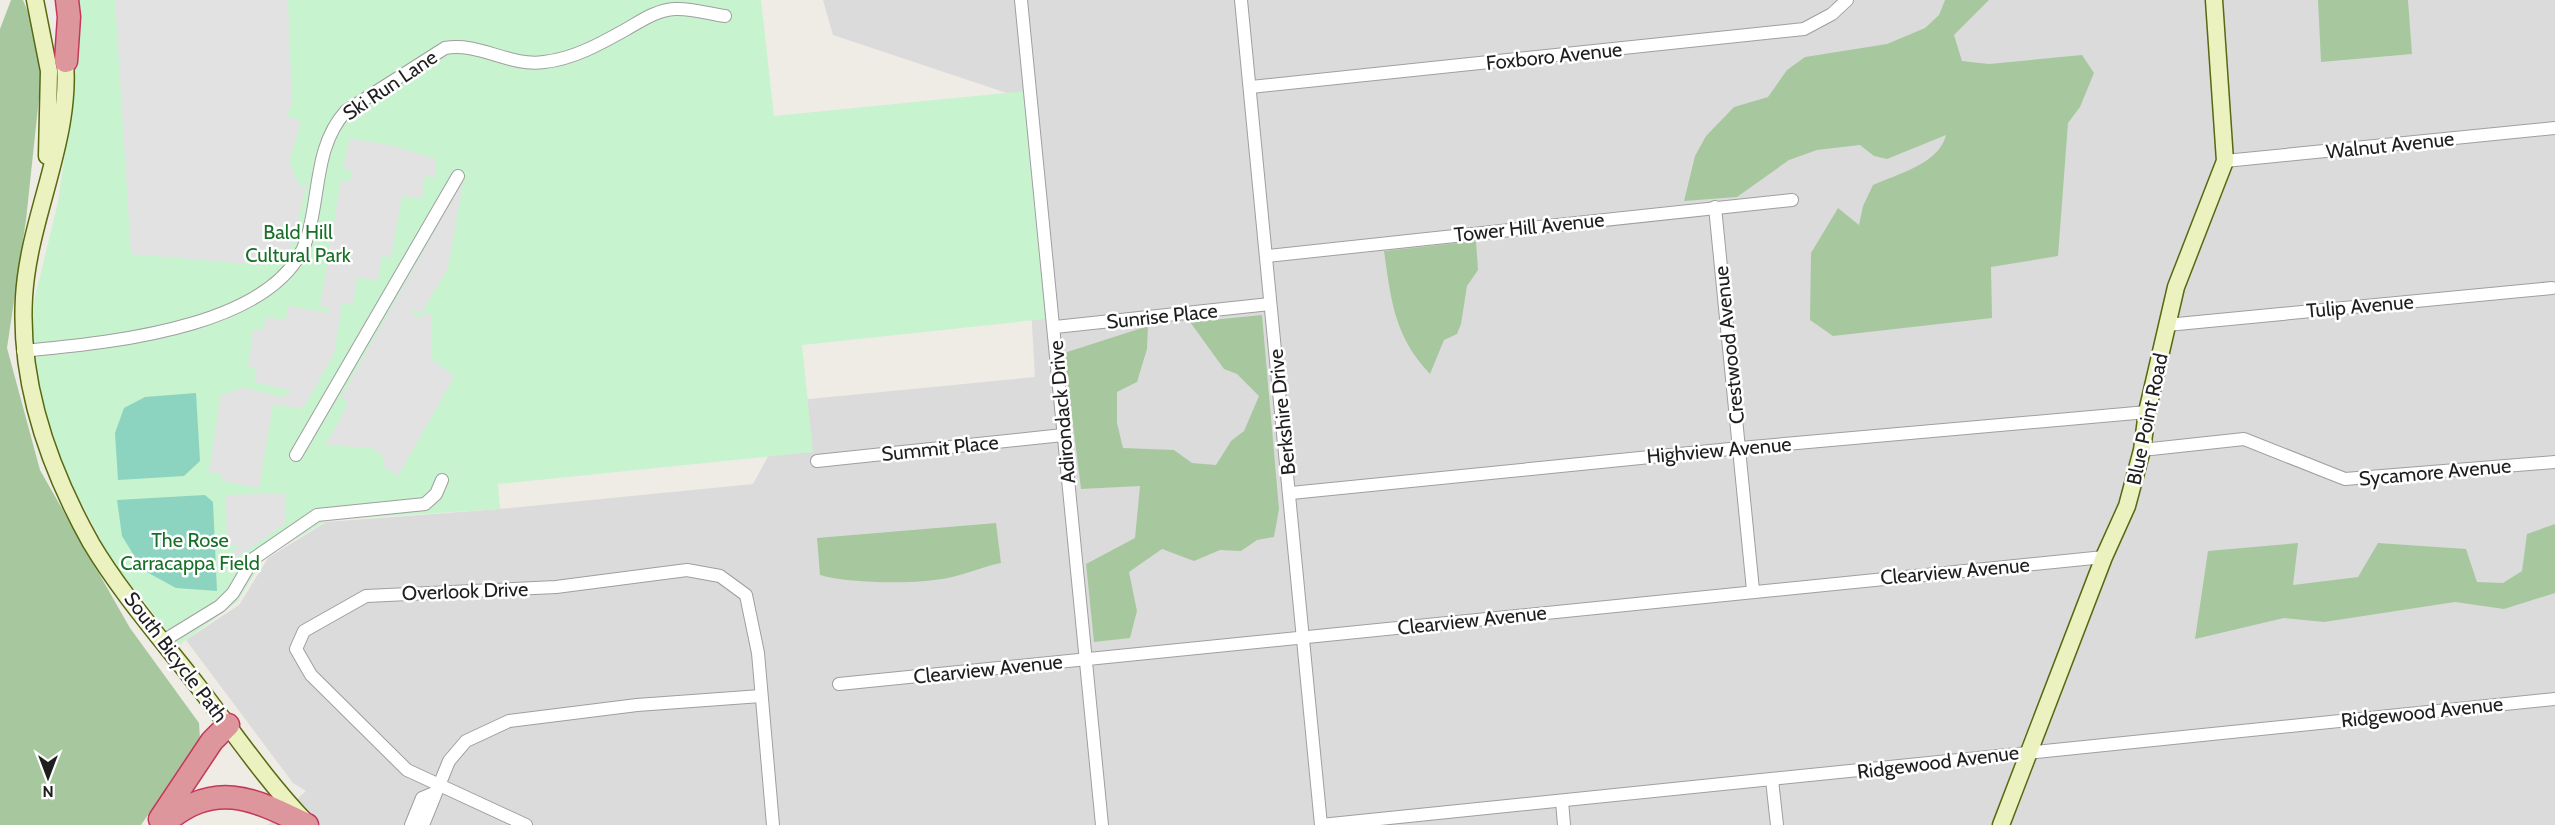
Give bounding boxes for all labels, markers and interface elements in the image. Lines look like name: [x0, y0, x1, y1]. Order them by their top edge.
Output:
street label: Foxboro Avenue: [1485, 37, 1623, 75]
street label: Ski Run Lane: [338, 45, 442, 125]
street label: Walnut Avenue: [2325, 126, 2455, 164]
street label: Tower Hill Avenue: [1453, 207, 1605, 247]
park label: Bald Hill Cultural Park: [245, 220, 351, 267]
street label: Crestwood Avenue: [1709, 265, 1749, 425]
street label: Tulip Avenue: [2305, 289, 2415, 323]
street label: Sunrise Place: [1105, 298, 1219, 334]
street label: Adirondack Drive: [1044, 339, 1080, 485]
street label: Berkshire Drive: [1263, 348, 1301, 476]
street label: Blue Point Road: [2121, 351, 2173, 487]
street label: Summit Place: [880, 430, 1000, 466]
street label: Highview Avenue: [1645, 432, 1793, 468]
street label: Sycamore Avenue: [2358, 453, 2512, 491]
park label: The Rose Carracappa Field: [120, 528, 260, 575]
street label: Clearview Avenue: [1879, 553, 2031, 589]
street label: Overlook Drive: [401, 577, 529, 605]
street label: South Bicycle Path: [119, 587, 233, 727]
street label: Clearview Avenue: [1396, 600, 1548, 640]
street label: Clearview Avenue: [912, 649, 1064, 689]
street label: Ridgewood Avenue: [2340, 692, 2504, 732]
street label: Ridgewood Avenue: [1856, 740, 2020, 784]
north arrow: [18, 747, 78, 807]
text: N: [42, 782, 54, 801]

